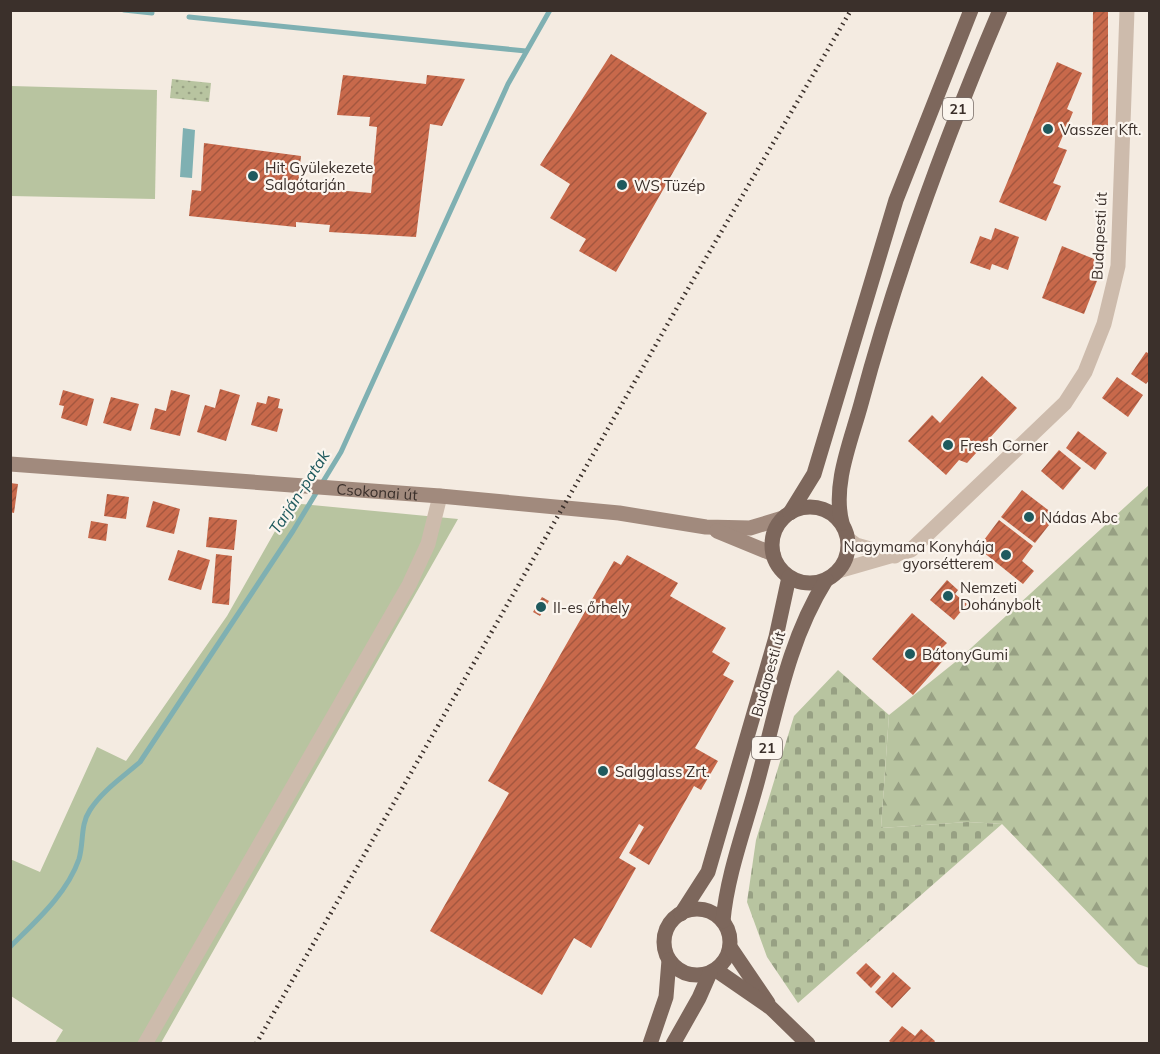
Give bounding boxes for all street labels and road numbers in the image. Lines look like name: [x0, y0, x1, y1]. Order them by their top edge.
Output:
road number: 21: [943, 98, 973, 120]
street label: Budapesti út: [1087, 192, 1111, 280]
street label: Csokonai út: [336, 479, 418, 504]
street label: Budapesti út: [747, 629, 789, 719]
road number: 21: [752, 737, 782, 759]

